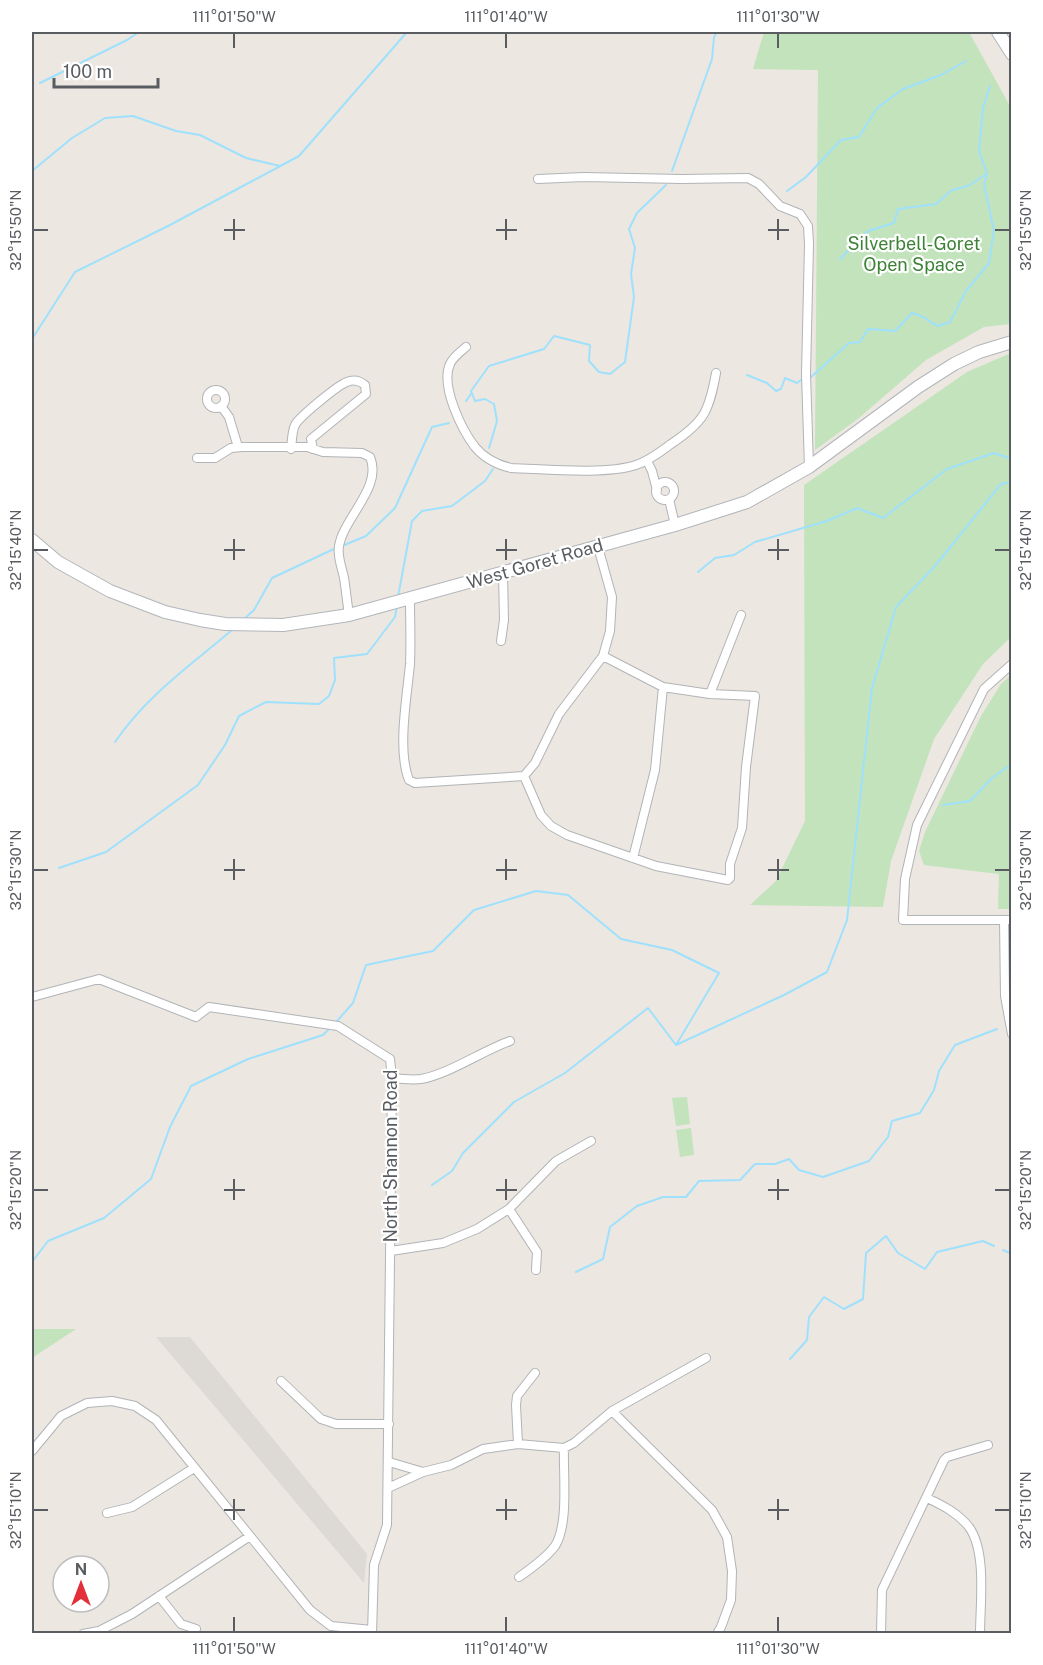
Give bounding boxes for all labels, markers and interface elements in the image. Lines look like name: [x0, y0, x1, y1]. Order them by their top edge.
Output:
text: 111°01'50"W: [192, 8, 276, 25]
text: 111°01'40"W: [464, 8, 548, 25]
text: 111°01'30"W: [736, 8, 820, 25]
scale bar: [54, 51, 158, 89]
text: 100 m: [63, 61, 112, 82]
text: 32°15'50"N: [7, 189, 24, 271]
text: 32°15'50"N: [1017, 189, 1034, 271]
park label: Silverbell-Goret Open Space: [848, 233, 980, 275]
text: 32°15'40"N: [7, 509, 24, 591]
text: 32°15'40"N: [1017, 509, 1034, 591]
street label: West Goret Road: [464, 534, 605, 593]
text: 32°15'30"N: [7, 830, 24, 911]
text: 32°15'30"N: [1017, 830, 1034, 911]
street label: North Shannon Road: [380, 1070, 401, 1242]
text: 32°15'20"N: [7, 1150, 24, 1230]
text: 32°15'20"N: [1017, 1150, 1034, 1230]
text: 32°15'10"N: [7, 1471, 24, 1549]
text: 32°15'10"N: [1017, 1471, 1034, 1549]
north arrow: [51, 1554, 111, 1614]
text: N: [75, 1560, 87, 1579]
text: 111°01'50"W: [192, 1640, 276, 1657]
text: 111°01'40"W: [464, 1640, 548, 1657]
text: 111°01'30"W: [736, 1640, 820, 1657]

